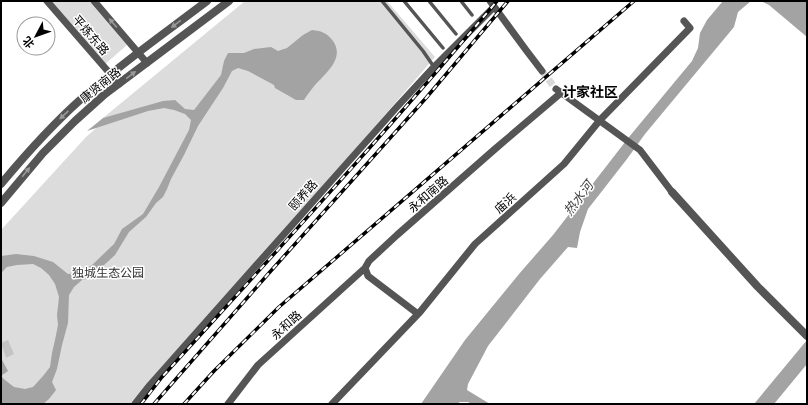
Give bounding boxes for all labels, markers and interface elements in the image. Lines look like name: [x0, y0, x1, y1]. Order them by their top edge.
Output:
street label: 平炼东路: [70, 12, 112, 58]
north arrow: [16, 16, 56, 56]
one-way arrow: [108, 17, 117, 28]
one-way arrow: [171, 20, 182, 29]
text: 北: [20, 34, 37, 51]
street label: 康贤南路: [77, 64, 123, 106]
one-way arrow: [126, 71, 137, 79]
district label: 计家社区: [562, 83, 618, 100]
one-way arrow: [59, 110, 69, 119]
one-way arrow: [21, 167, 30, 178]
street label: 永和南路: [405, 173, 451, 215]
water label: 热水河: [560, 175, 598, 218]
street label: 颐养路: [286, 176, 320, 214]
street label: 庙浜: [491, 189, 519, 217]
park label: 独城生态公园: [72, 265, 144, 280]
street label: 永和路: [268, 307, 304, 343]

